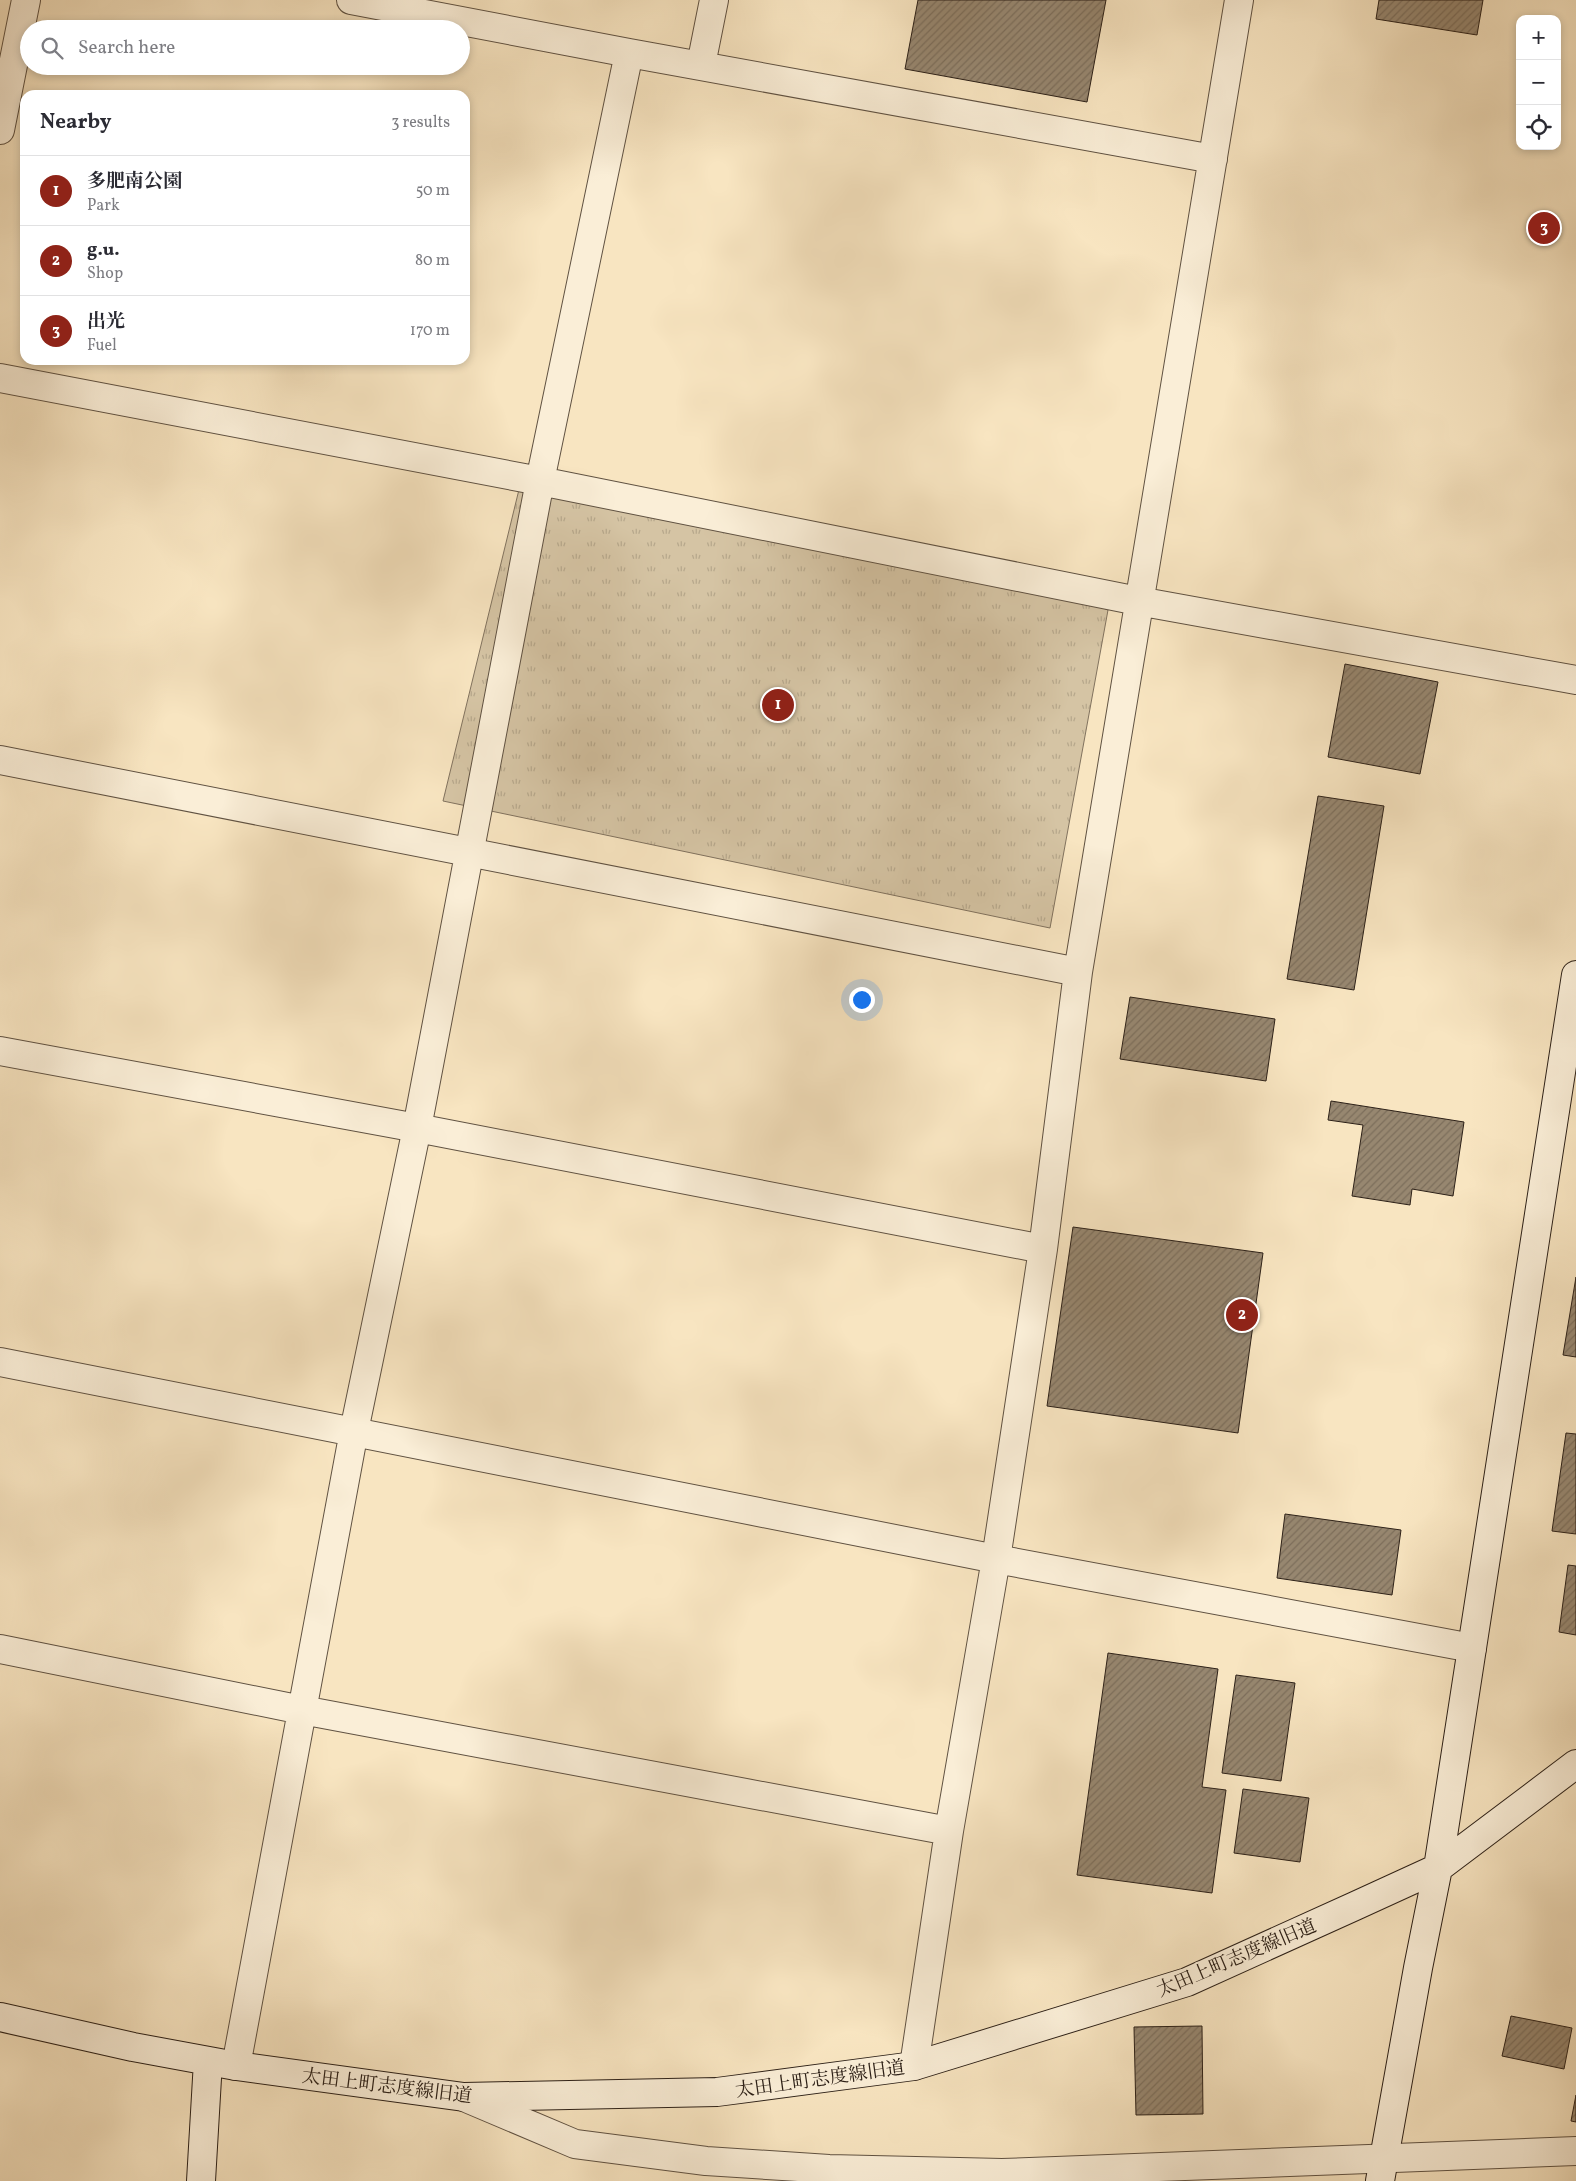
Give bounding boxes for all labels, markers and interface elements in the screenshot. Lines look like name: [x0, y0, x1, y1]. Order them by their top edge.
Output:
map controls: [1516, 15, 1561, 150]
button: +: [1516, 15, 1561, 60]
search box: [20, 20, 470, 75]
icon: search: [38, 34, 66, 62]
text: Search here: [78, 35, 175, 61]
button: −: [1516, 60, 1561, 105]
button: locate: [1516, 105, 1561, 150]
text: Nearby: [40, 108, 111, 137]
text: 3 results: [391, 112, 450, 134]
text: 多肥南公園: [87, 169, 182, 195]
text: 1: [53, 180, 59, 202]
text: 50 m: [416, 180, 450, 202]
text: Park: [87, 195, 120, 217]
pin: 3: [1528, 209, 1560, 247]
text: g.u.: [87, 237, 120, 263]
text: 2: [52, 250, 60, 272]
text: 80 m: [415, 250, 450, 272]
text: Shop: [87, 263, 123, 285]
text: 出光: [87, 309, 125, 335]
text: 3: [52, 320, 60, 342]
text: 170 m: [410, 320, 450, 342]
text: Fuel: [87, 335, 117, 357]
pin: 1: [762, 686, 794, 724]
your location: [849, 987, 875, 1013]
pin: 2: [1226, 1296, 1258, 1334]
street label: 太田上町志度線旧道: [1153, 1913, 1321, 2004]
street label: 太田上町志度線旧道: [734, 2055, 907, 2105]
street label: 太田上町志度線旧道: [300, 2064, 473, 2110]

